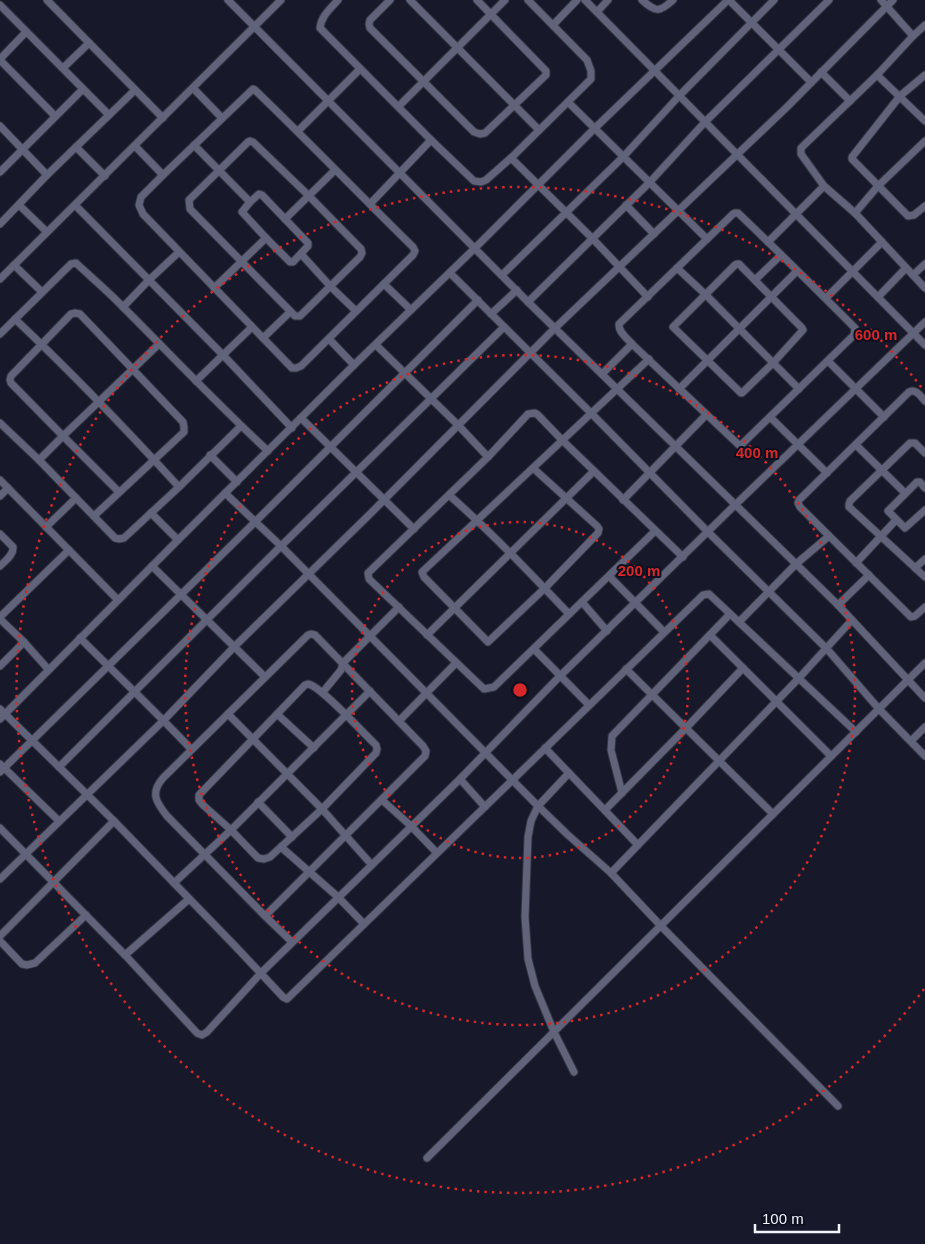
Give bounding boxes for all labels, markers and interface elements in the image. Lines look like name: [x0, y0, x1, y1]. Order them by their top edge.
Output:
text: 600 m: [855, 326, 897, 343]
text: 400 m: [736, 444, 778, 461]
text: 200 m: [618, 562, 660, 579]
centre of rings: [511, 681, 529, 699]
scale bar: [755, 1202, 839, 1234]
text: 100 m: [762, 1210, 804, 1227]

